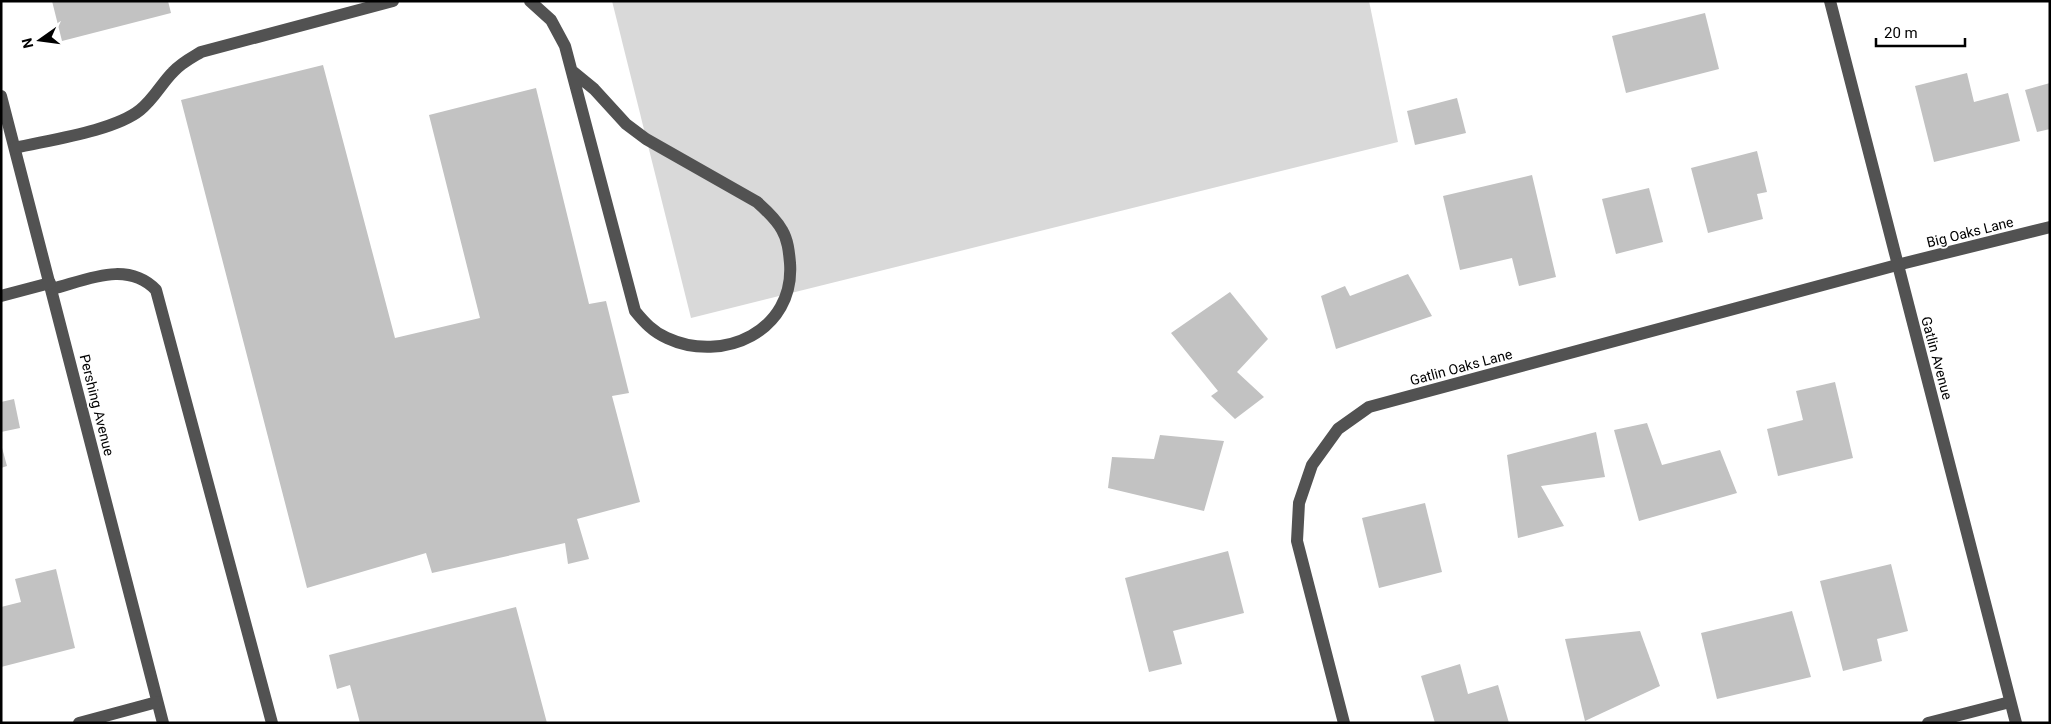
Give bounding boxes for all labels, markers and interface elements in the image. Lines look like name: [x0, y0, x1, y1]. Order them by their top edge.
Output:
north arrow: [15, 15, 65, 65]
scale bar: [1876, 15, 1965, 47]
text: 20 m: [1884, 24, 1918, 42]
text: N: [18, 36, 36, 50]
street label: Big Oaks Lane: [1925, 213, 2015, 251]
street label: Gatlin Avenue: [1918, 315, 1956, 401]
street label: Gatlin Oaks Lane: [1408, 346, 1514, 388]
street label: Pershing Avenue: [77, 353, 117, 457]

